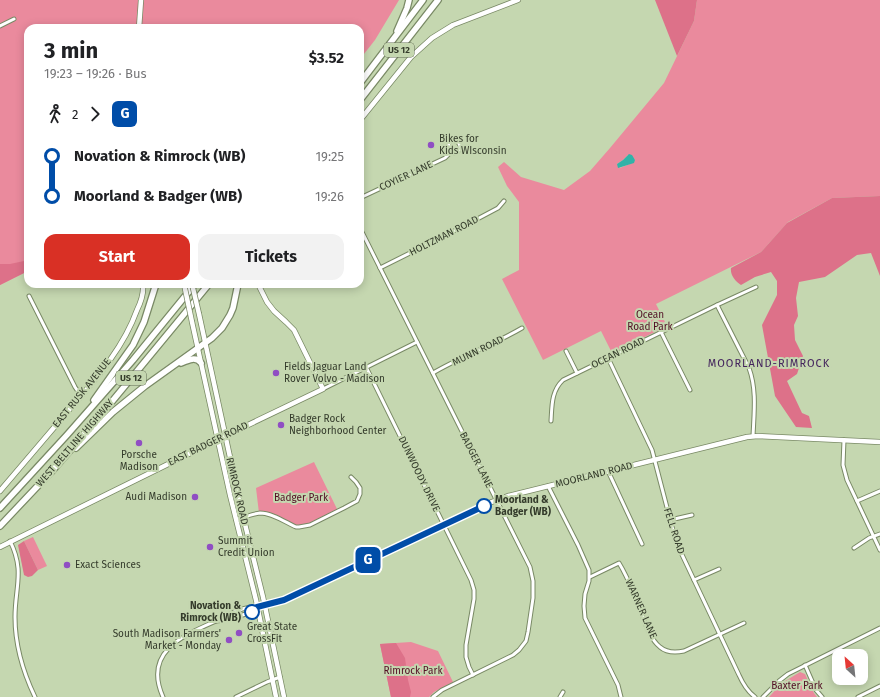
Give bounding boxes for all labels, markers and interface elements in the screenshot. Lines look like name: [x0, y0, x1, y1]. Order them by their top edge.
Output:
text: 3 min: [44, 37, 98, 64]
road number: US 12: [384, 43, 414, 57]
text: $3.52: [309, 49, 344, 67]
text: 19:23 – 19:26 · Bus: [44, 66, 147, 81]
icon: walk: [44, 103, 66, 125]
icon: forward: [84, 103, 106, 125]
text: G: [120, 105, 129, 122]
text: 2: [72, 107, 78, 122]
place label: Bikes for Kids WIsconsin: [439, 133, 507, 157]
marker: Bikes for Kids WIsconsin: [426, 140, 436, 150]
text: Novation & Rimrock (WB): [74, 147, 245, 165]
text: 19:25: [315, 149, 344, 164]
street label: COYIER LANE: [377, 158, 435, 194]
text: Moorland & Badger (WB): [74, 187, 242, 205]
text: 19:26: [315, 189, 344, 204]
street label: HOLTZMAN ROAD: [407, 213, 481, 259]
button: Start: [44, 234, 190, 280]
button: Tickets: [198, 234, 344, 280]
park label: Ocean Road Park: [627, 309, 674, 333]
street label: MUNN ROAD: [450, 333, 506, 369]
street label: OCEAN ROAD: [589, 335, 647, 371]
street label: EAST RUSK AVENUE: [50, 356, 114, 430]
district label: MOORLAND-RIMROCK: [708, 357, 830, 370]
place label: Fields Jaguar Land Rover Volvo - Madison: [284, 361, 385, 385]
marker: Fields Jaguar Land Rover Volvo - Madison: [271, 368, 281, 378]
road number: US 12: [116, 371, 146, 385]
street label: WEST BELTLINE HIGHWAY: [34, 396, 117, 489]
place label: Badger Rock Neighborhood Center: [289, 413, 387, 437]
street label: EAST BADGER ROAD: [166, 419, 250, 469]
marker: Badger Rock Neighborhood Center: [276, 420, 286, 430]
street label: BADGER LANE: [457, 430, 495, 490]
street label: DUNWOODY DRIVE: [395, 434, 443, 514]
marker: Porsche Madison: [134, 438, 144, 448]
place label: Porsche Madison: [120, 449, 158, 473]
street label: RIMROCK ROAD: [223, 456, 251, 526]
street label: MOORLAND ROAD: [554, 460, 634, 490]
place label: Audi Madison: [126, 491, 187, 503]
marker: Audi Madison: [190, 492, 200, 502]
park label: Badger Park: [274, 492, 329, 504]
place label: Moorland & Badger (WB): [495, 494, 552, 518]
marker: Moorland & Badger (WB): [476, 498, 492, 514]
street label: FELL ROAD: [661, 506, 687, 556]
place label: Summit Credit Union: [218, 535, 275, 559]
marker: Summit Credit Union: [205, 542, 215, 552]
line badge: G: [355, 547, 381, 573]
text: G: [363, 551, 373, 568]
place label: Exact Sciences: [75, 559, 141, 571]
marker: Exact Sciences: [62, 560, 72, 570]
street label: WARNER LANE: [623, 577, 659, 641]
place label: Novation & Rimrock (WB): [180, 600, 242, 624]
marker: Novation & Rimrock (WB): [244, 604, 260, 620]
place label: Great State CrossFit: [247, 621, 297, 645]
place label: South Madison Farmers' Market - Monday: [113, 628, 221, 652]
marker: Great State CrossFit: [234, 628, 244, 638]
marker: South Madison Farmers' Market - Monday: [224, 635, 234, 645]
north arrow: [832, 649, 868, 685]
map controls: [832, 649, 868, 685]
park label: Rimrock Park: [383, 665, 443, 677]
park label: Baxter Park: [771, 680, 824, 692]

